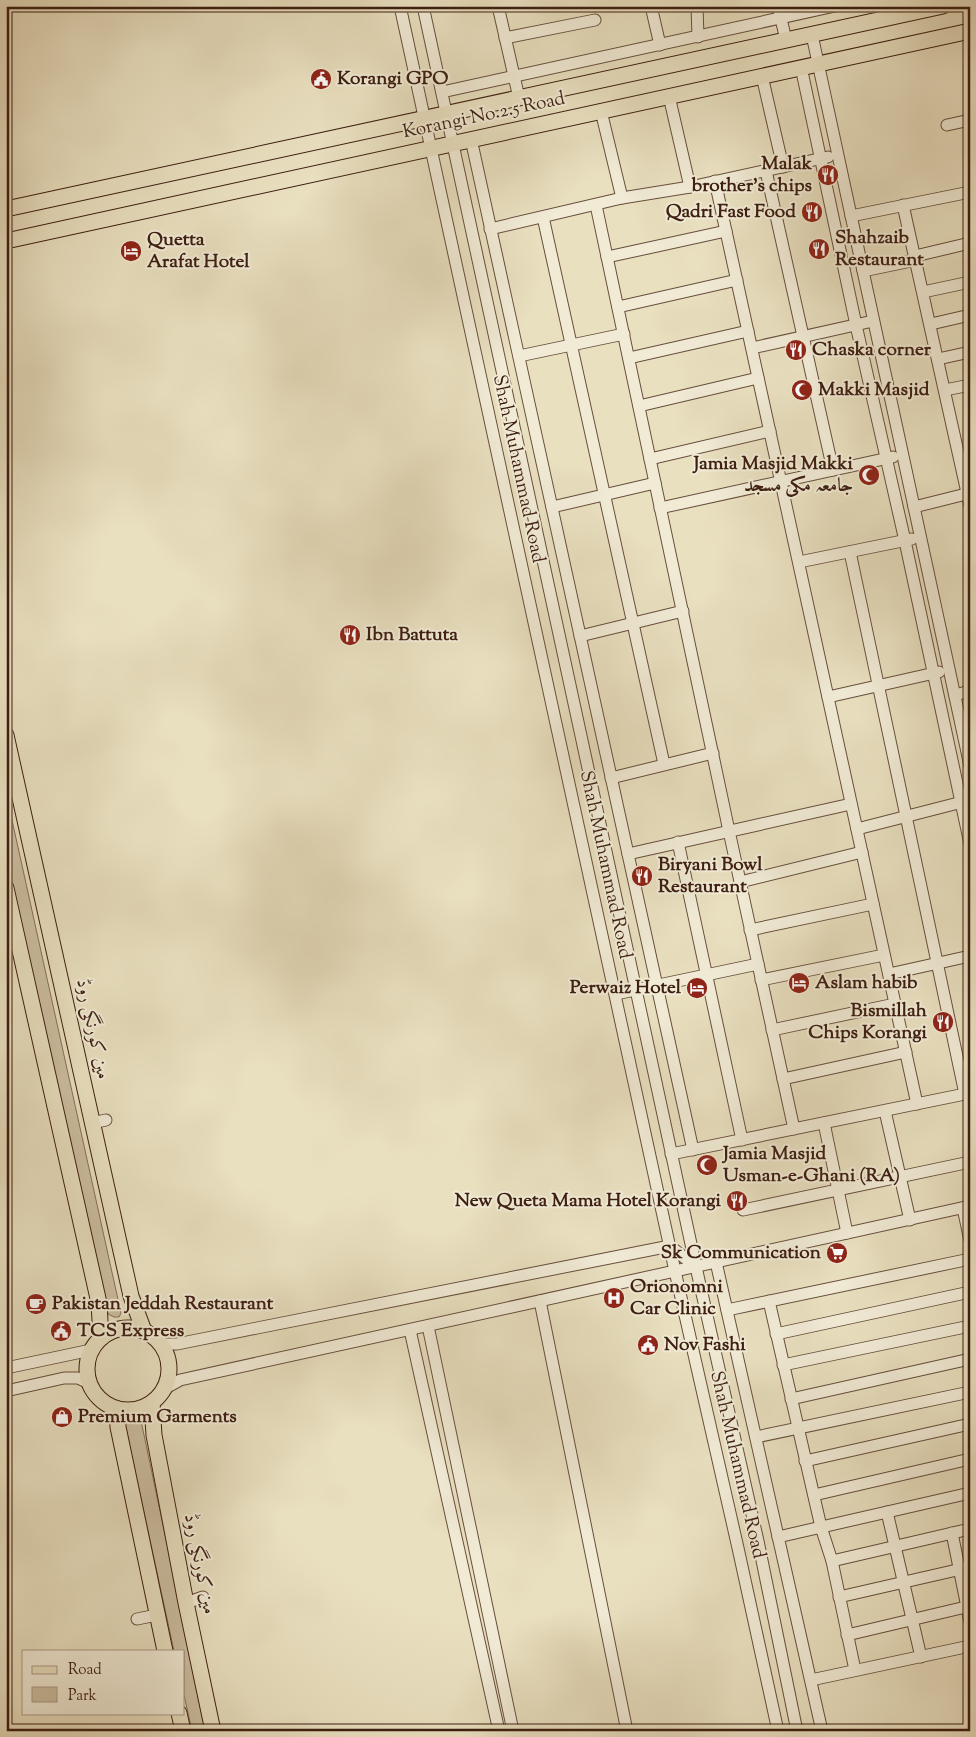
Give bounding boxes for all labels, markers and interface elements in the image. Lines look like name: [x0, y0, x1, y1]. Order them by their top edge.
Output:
place label: Korangi GPO: [337, 66, 448, 93]
public building icon: Korangi GPO: [309, 67, 333, 91]
street label: Korangi No.2.5 Road: [400, 86, 568, 146]
place label: Malak brother's chips: [691, 151, 813, 200]
restaurant icon: Malak brother's chips: [816, 163, 840, 187]
place label: Qadri Fast Food: [666, 199, 796, 226]
restaurant icon: Qadri Fast Food: [800, 200, 824, 224]
place label: Shahzaib Restaurant: [835, 225, 924, 274]
place label: Quetta Arafat Hotel: [147, 227, 250, 276]
restaurant icon: Shahzaib Restaurant: [807, 237, 831, 261]
hotel icon: Quetta Arafat Hotel: [119, 239, 143, 263]
place label: Chaska corner: [812, 337, 932, 364]
restaurant icon: Chaska corner: [784, 338, 808, 362]
street label: Shah Muhammad Road: [485, 372, 551, 566]
place label: Makki Masjid: [818, 377, 930, 404]
mosque icon: Makki Masjid: [790, 378, 814, 402]
place label: Jamia Masjid Makki جامعہ مکی مسجد: [691, 451, 854, 500]
mosque icon: Jamia Masjid Makki جامعہ مکی مسجد: [857, 463, 881, 487]
place label: Ibn Battuta: [366, 622, 458, 649]
restaurant icon: Ibn Battuta: [338, 623, 362, 647]
street label: Shah Muhammad Road: [572, 768, 638, 962]
place label: Biryani Bowl Restaurant: [658, 852, 763, 901]
restaurant icon: Biryani Bowl Restaurant: [630, 864, 654, 888]
place label: Aslam habib: [815, 970, 918, 997]
hotel icon: Aslam habib: [787, 971, 811, 995]
place label: Perwaiz Hotel: [570, 975, 682, 1002]
street label: مین کورنگی روڈ: [68, 976, 116, 1082]
hotel icon: Perwaiz Hotel: [685, 976, 709, 1000]
place label: Bismillah Chips Korangi: [808, 998, 928, 1047]
restaurant icon: Bismillah Chips Korangi: [931, 1010, 955, 1034]
place label: Jamia Masjid Usman-e-Ghani (RA): [721, 1141, 900, 1190]
mosque icon: Jamia Masjid Usman-e-Ghani (RA): [695, 1153, 719, 1177]
place label: New Queta Mama Hotel Korangi: [455, 1188, 722, 1215]
restaurant icon: New Queta Mama Hotel Korangi: [725, 1189, 749, 1213]
place label: Sk Communication: [661, 1240, 822, 1267]
supermarket icon: Sk Communication: [825, 1241, 849, 1265]
place label: Orionomni Car Clinic: [630, 1274, 723, 1323]
hospital icon: Orionomni Car Clinic: [602, 1286, 626, 1310]
place label: Pakistan Jeddah Restaurant: [52, 1291, 274, 1318]
cafe icon: Pakistan Jeddah Restaurant: [24, 1292, 48, 1316]
place label: TCS Express: [77, 1318, 185, 1345]
public building icon: TCS Express: [49, 1319, 73, 1343]
place label: Nov Fashi: [664, 1332, 746, 1359]
public building icon: Nov Fashi: [636, 1333, 660, 1357]
street label: Shah Muhammad Road: [702, 1368, 772, 1562]
place label: Premium Garments: [78, 1404, 237, 1431]
shop icon: Premium Garments: [50, 1405, 74, 1429]
street label: مین کورنگی روڈ: [176, 1511, 222, 1617]
legend: [22, 1650, 185, 1714]
text: Road: [68, 1660, 102, 1681]
text: Park: [68, 1686, 97, 1707]

